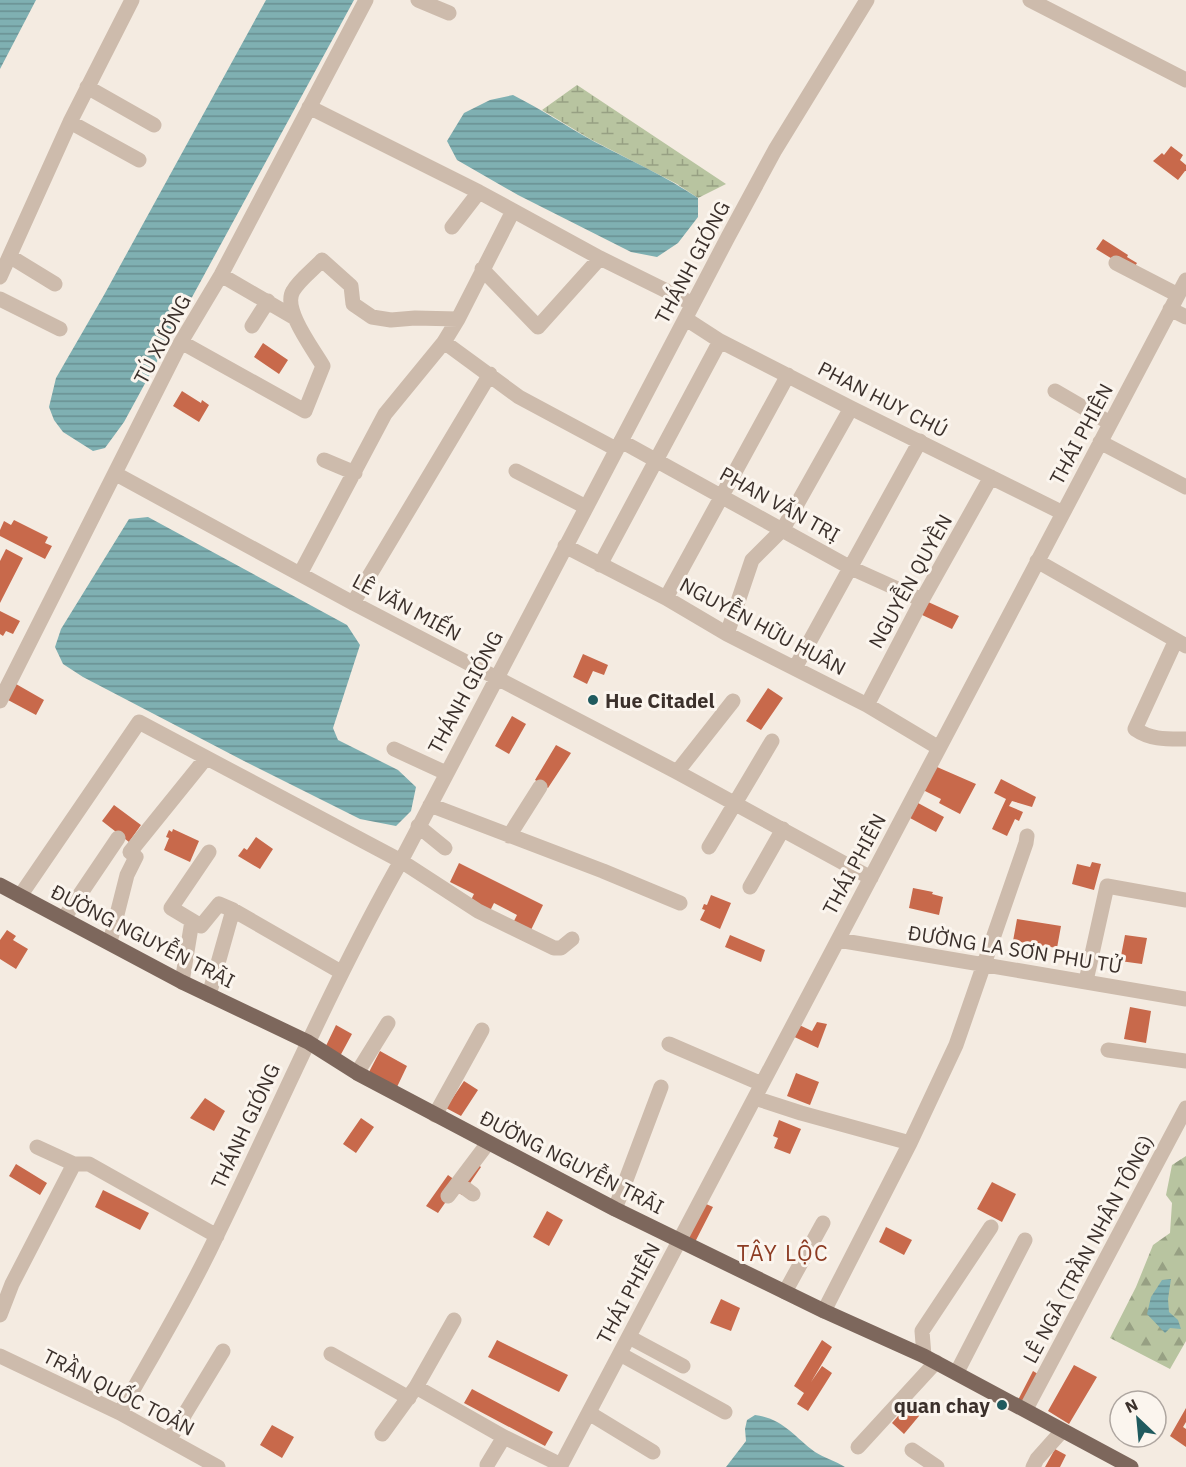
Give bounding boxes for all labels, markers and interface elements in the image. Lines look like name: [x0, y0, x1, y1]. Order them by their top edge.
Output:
street label: THÁNH GIÓNG: [648, 196, 736, 328]
street label: TÚ XƯƠNG: [127, 290, 197, 388]
street label: PHAN HUY CHÚ: [813, 355, 953, 443]
street label: THÁI PHIÊN: [1043, 379, 1119, 489]
street label: PHAN VĂN TRỊ: [715, 460, 845, 548]
street label: NGUYỄN QUYỀN: [860, 508, 958, 653]
street label: LÊ VĂN MIẾN: [348, 565, 467, 647]
street label: NGUYỄN HỮU HUÂN: [675, 569, 852, 681]
street label: THÁNH GIÓNG: [421, 626, 509, 758]
place label: Hue Citadel: [605, 687, 715, 714]
marker: Hue Citadel: [586, 693, 600, 707]
street label: THÁI PHIÊN: [816, 809, 892, 919]
street label: ĐƯỜNG NGUYỄN TRÃI: [46, 876, 240, 994]
street label: ĐƯỜNG LA SƠN PHU TỬ: [906, 919, 1124, 979]
street label: THÁNH GIÓNG: [204, 1059, 286, 1193]
street label: ĐƯỜNG NGUYỄN TRÃI: [475, 1102, 669, 1220]
street label: LÊ NGÃ (TRẦN NHÂN TÔNG): [1014, 1129, 1160, 1368]
street label: THÁI PHIÊN: [590, 1238, 666, 1348]
district label: TÂY LỘC: [737, 1238, 829, 1267]
street label: TRẦN QUỐC TOẢN: [39, 1340, 200, 1442]
north arrow: [1108, 1389, 1168, 1449]
place label: quan chay: [894, 1392, 990, 1419]
text: N: [1122, 1394, 1141, 1417]
marker: quan chay: [995, 1398, 1009, 1412]

